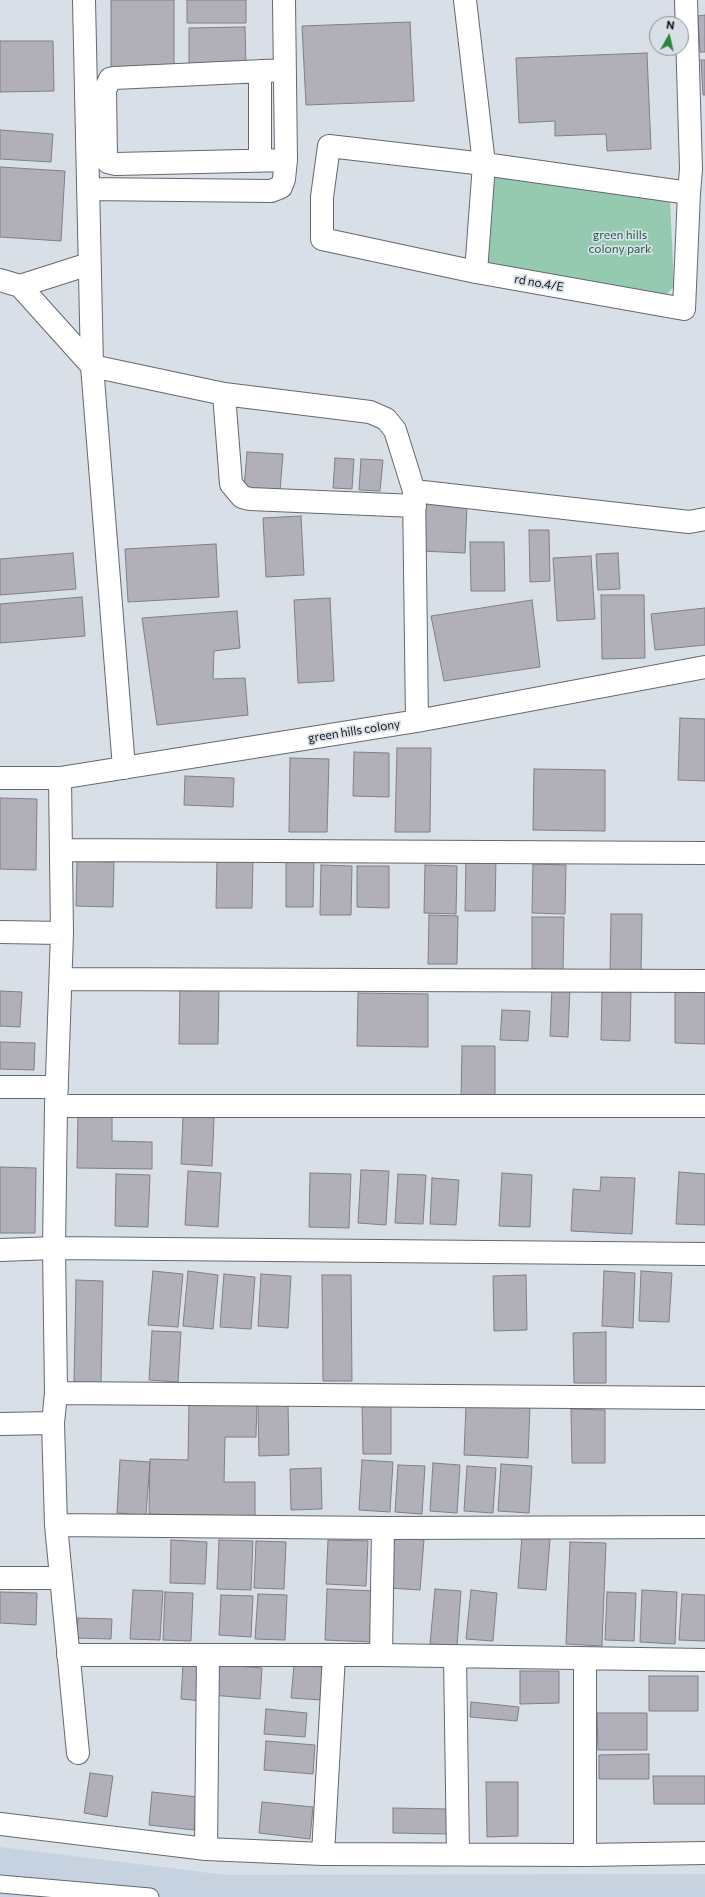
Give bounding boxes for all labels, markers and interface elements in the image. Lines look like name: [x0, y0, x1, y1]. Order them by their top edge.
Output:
north arrow: [649, 16, 689, 56]
text: N: [666, 18, 676, 32]
park label: green hills colony park: [588, 228, 652, 256]
street label: rd no.4/E: [513, 272, 565, 294]
street label: green hills colony: [307, 717, 401, 745]

